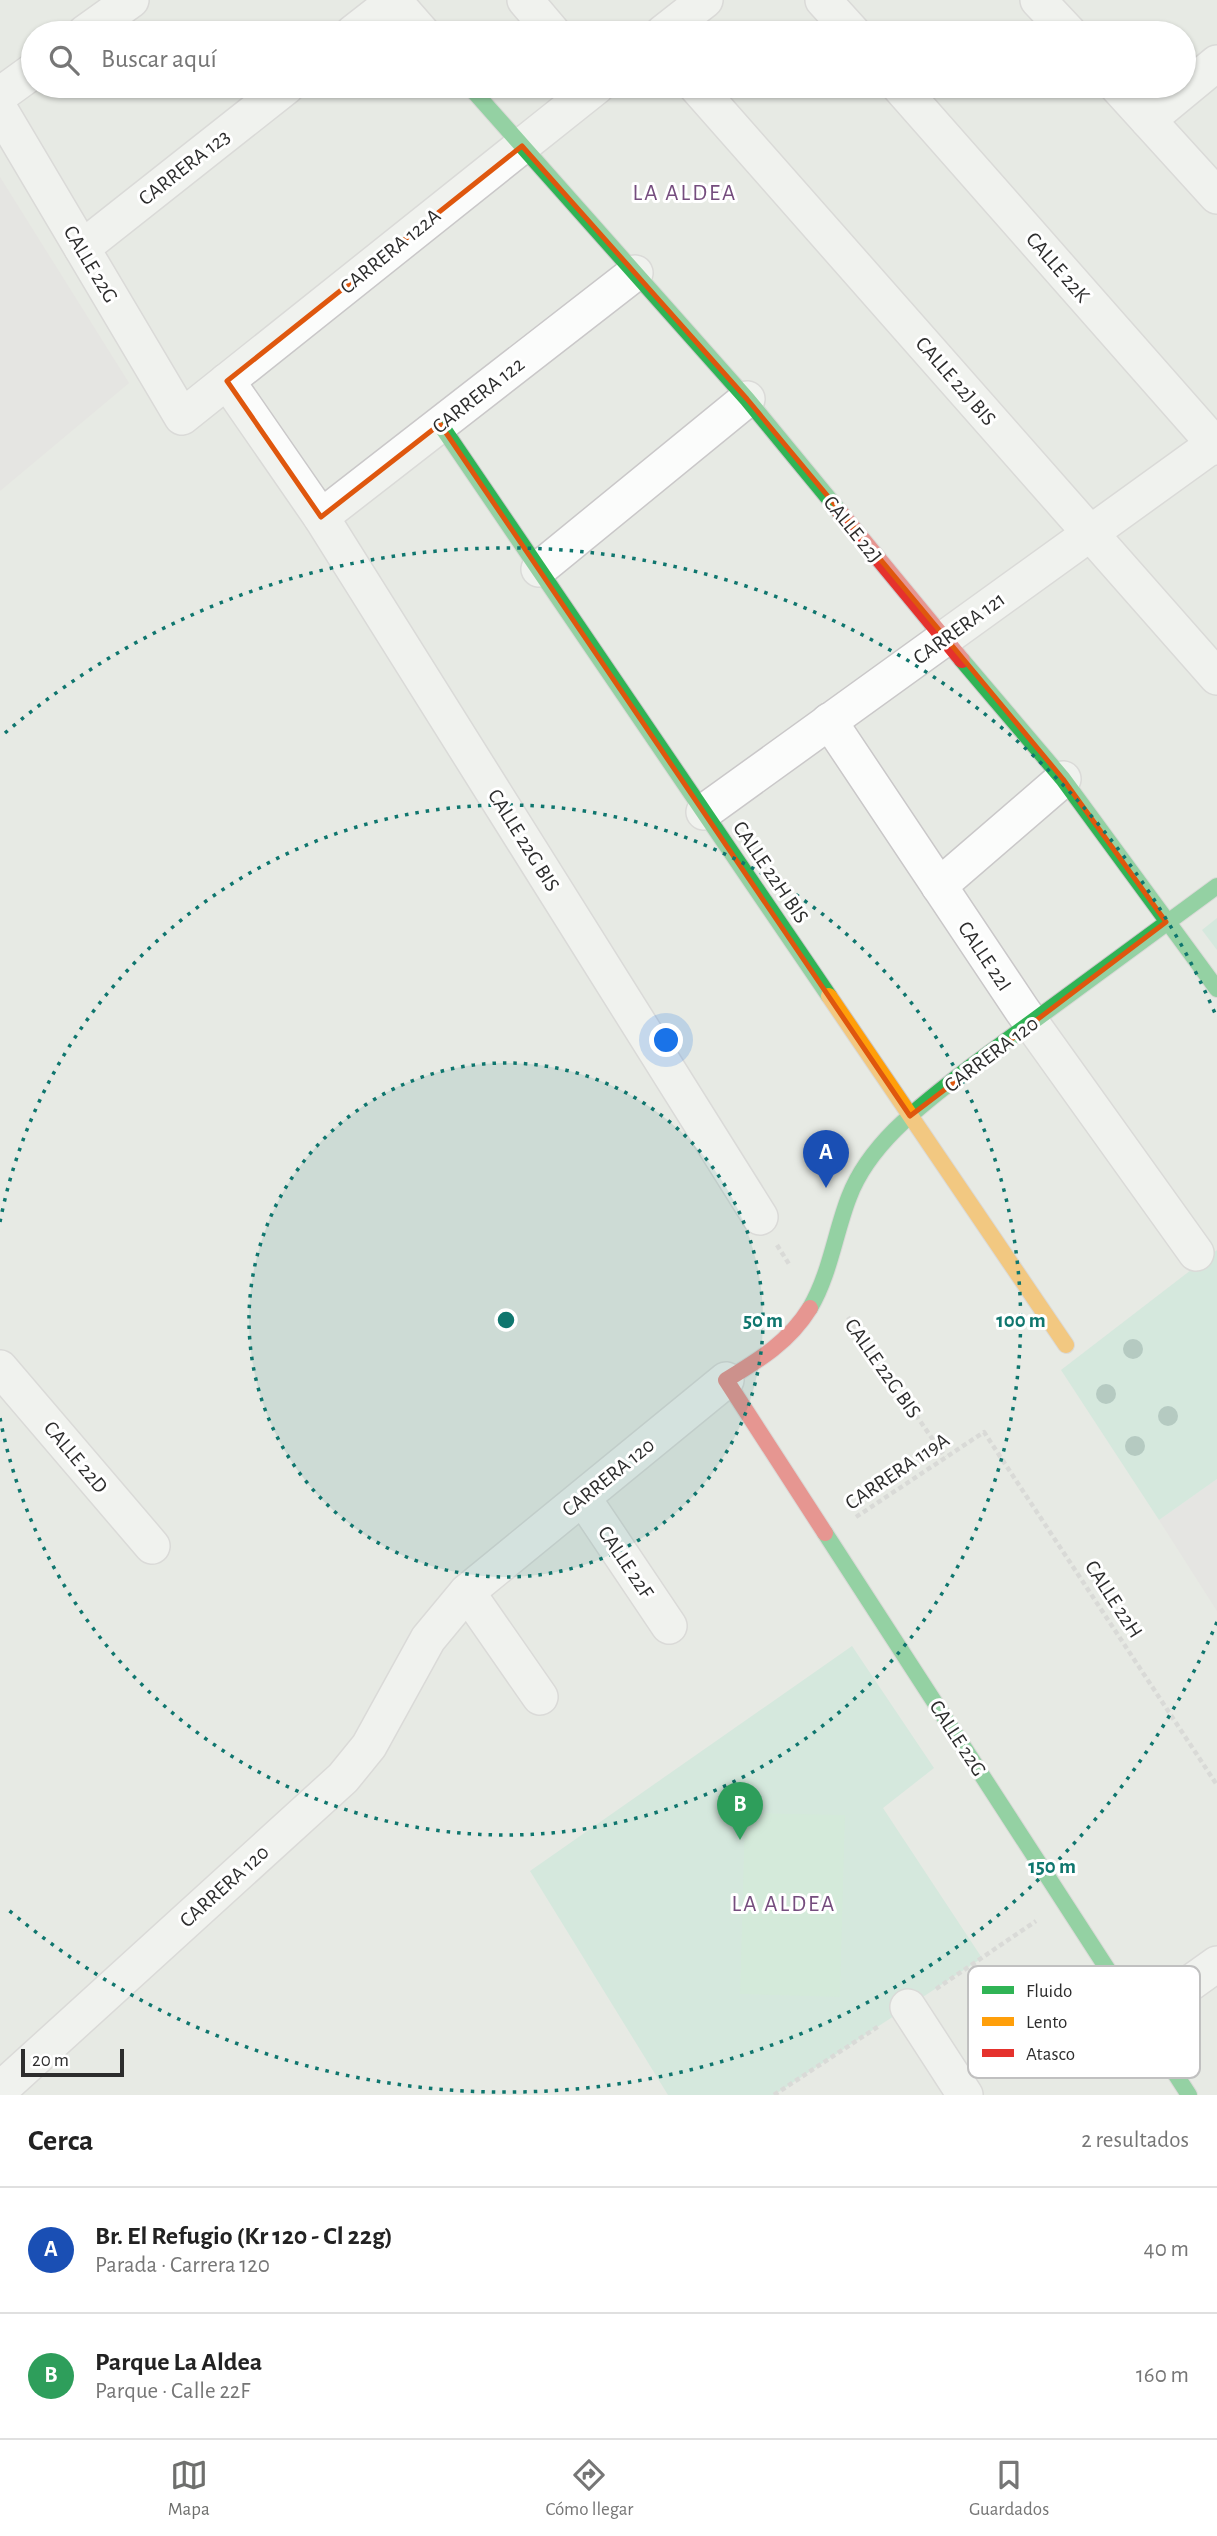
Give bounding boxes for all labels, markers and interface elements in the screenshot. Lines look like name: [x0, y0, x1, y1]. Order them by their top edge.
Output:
search box: [21, 21, 1196, 98]
icon: search: [45, 41, 83, 79]
text: Buscar aquí: [101, 46, 217, 72]
street label: CARRERA 123: [135, 126, 234, 209]
district label: LA ALDEA: [633, 182, 737, 205]
street label: CARRERA 122A: [336, 205, 444, 298]
street label: CALLE 22G: [59, 222, 122, 306]
street label: CALLE 22K: [1022, 228, 1094, 307]
street label: CALLE 22J BIS: [912, 333, 1000, 430]
street label: CARRERA 122: [428, 353, 528, 438]
street label: CALLE 22J: [819, 492, 886, 567]
street label: CARRERA 121: [910, 588, 1009, 669]
street label: CALLE 22G BIS: [484, 785, 563, 895]
street label: CALLE 22H BIS: [729, 818, 812, 927]
street label: CALLE 22I: [954, 918, 1015, 995]
street label: CARRERA 120: [940, 1012, 1042, 1096]
your location: [649, 1023, 683, 1057]
pin: A: [803, 1130, 849, 1188]
centre of rings: [494, 1308, 518, 1332]
text: 50 m: [743, 1310, 783, 1331]
text: 100 m: [996, 1310, 1046, 1331]
street label: CALLE 22G BIS: [841, 1315, 925, 1422]
street label: CALLE 22D: [40, 1417, 112, 1497]
street label: CARRERA 119A: [842, 1429, 953, 1514]
street label: CARRERA 120: [558, 1434, 658, 1521]
street label: CALLE 22F: [594, 1522, 658, 1603]
street label: CALLE 22H: [1081, 1557, 1146, 1642]
street label: CALLE 22G: [925, 1697, 990, 1780]
pin: B: [717, 1782, 763, 1840]
street label: CARRERA 120: [176, 1841, 273, 1932]
text: 150 m: [1028, 1856, 1076, 1877]
district label: LA ALDEA: [732, 1893, 836, 1916]
legend: [968, 1966, 1200, 2078]
text: Fluido: [1026, 1982, 1072, 2001]
text: Lento: [1026, 2013, 1067, 2032]
text: Atasco: [1026, 2045, 1075, 2064]
scale bar: [21, 2046, 124, 2078]
text: 20 m: [32, 2051, 69, 2070]
text: Cerca: [28, 2126, 93, 2156]
text: 2 resultados: [1081, 2129, 1189, 2152]
text: Br. El Refugio (Kr 120 - Cl 22g): [95, 2223, 393, 2249]
text: A: [44, 2238, 58, 2261]
text: 40 m: [1144, 2238, 1189, 2261]
text: Parada · Carrera 120: [95, 2254, 270, 2277]
text: Parque La Aldea: [95, 2349, 262, 2375]
text: B: [44, 2364, 58, 2387]
text: 160 m: [1136, 2364, 1189, 2387]
text: Parque · Calle 22F: [95, 2380, 250, 2403]
tab: Mapa: [168, 2456, 210, 2521]
tab: Cómo llegar: [545, 2456, 633, 2521]
tab: Guardados: [969, 2456, 1049, 2521]

